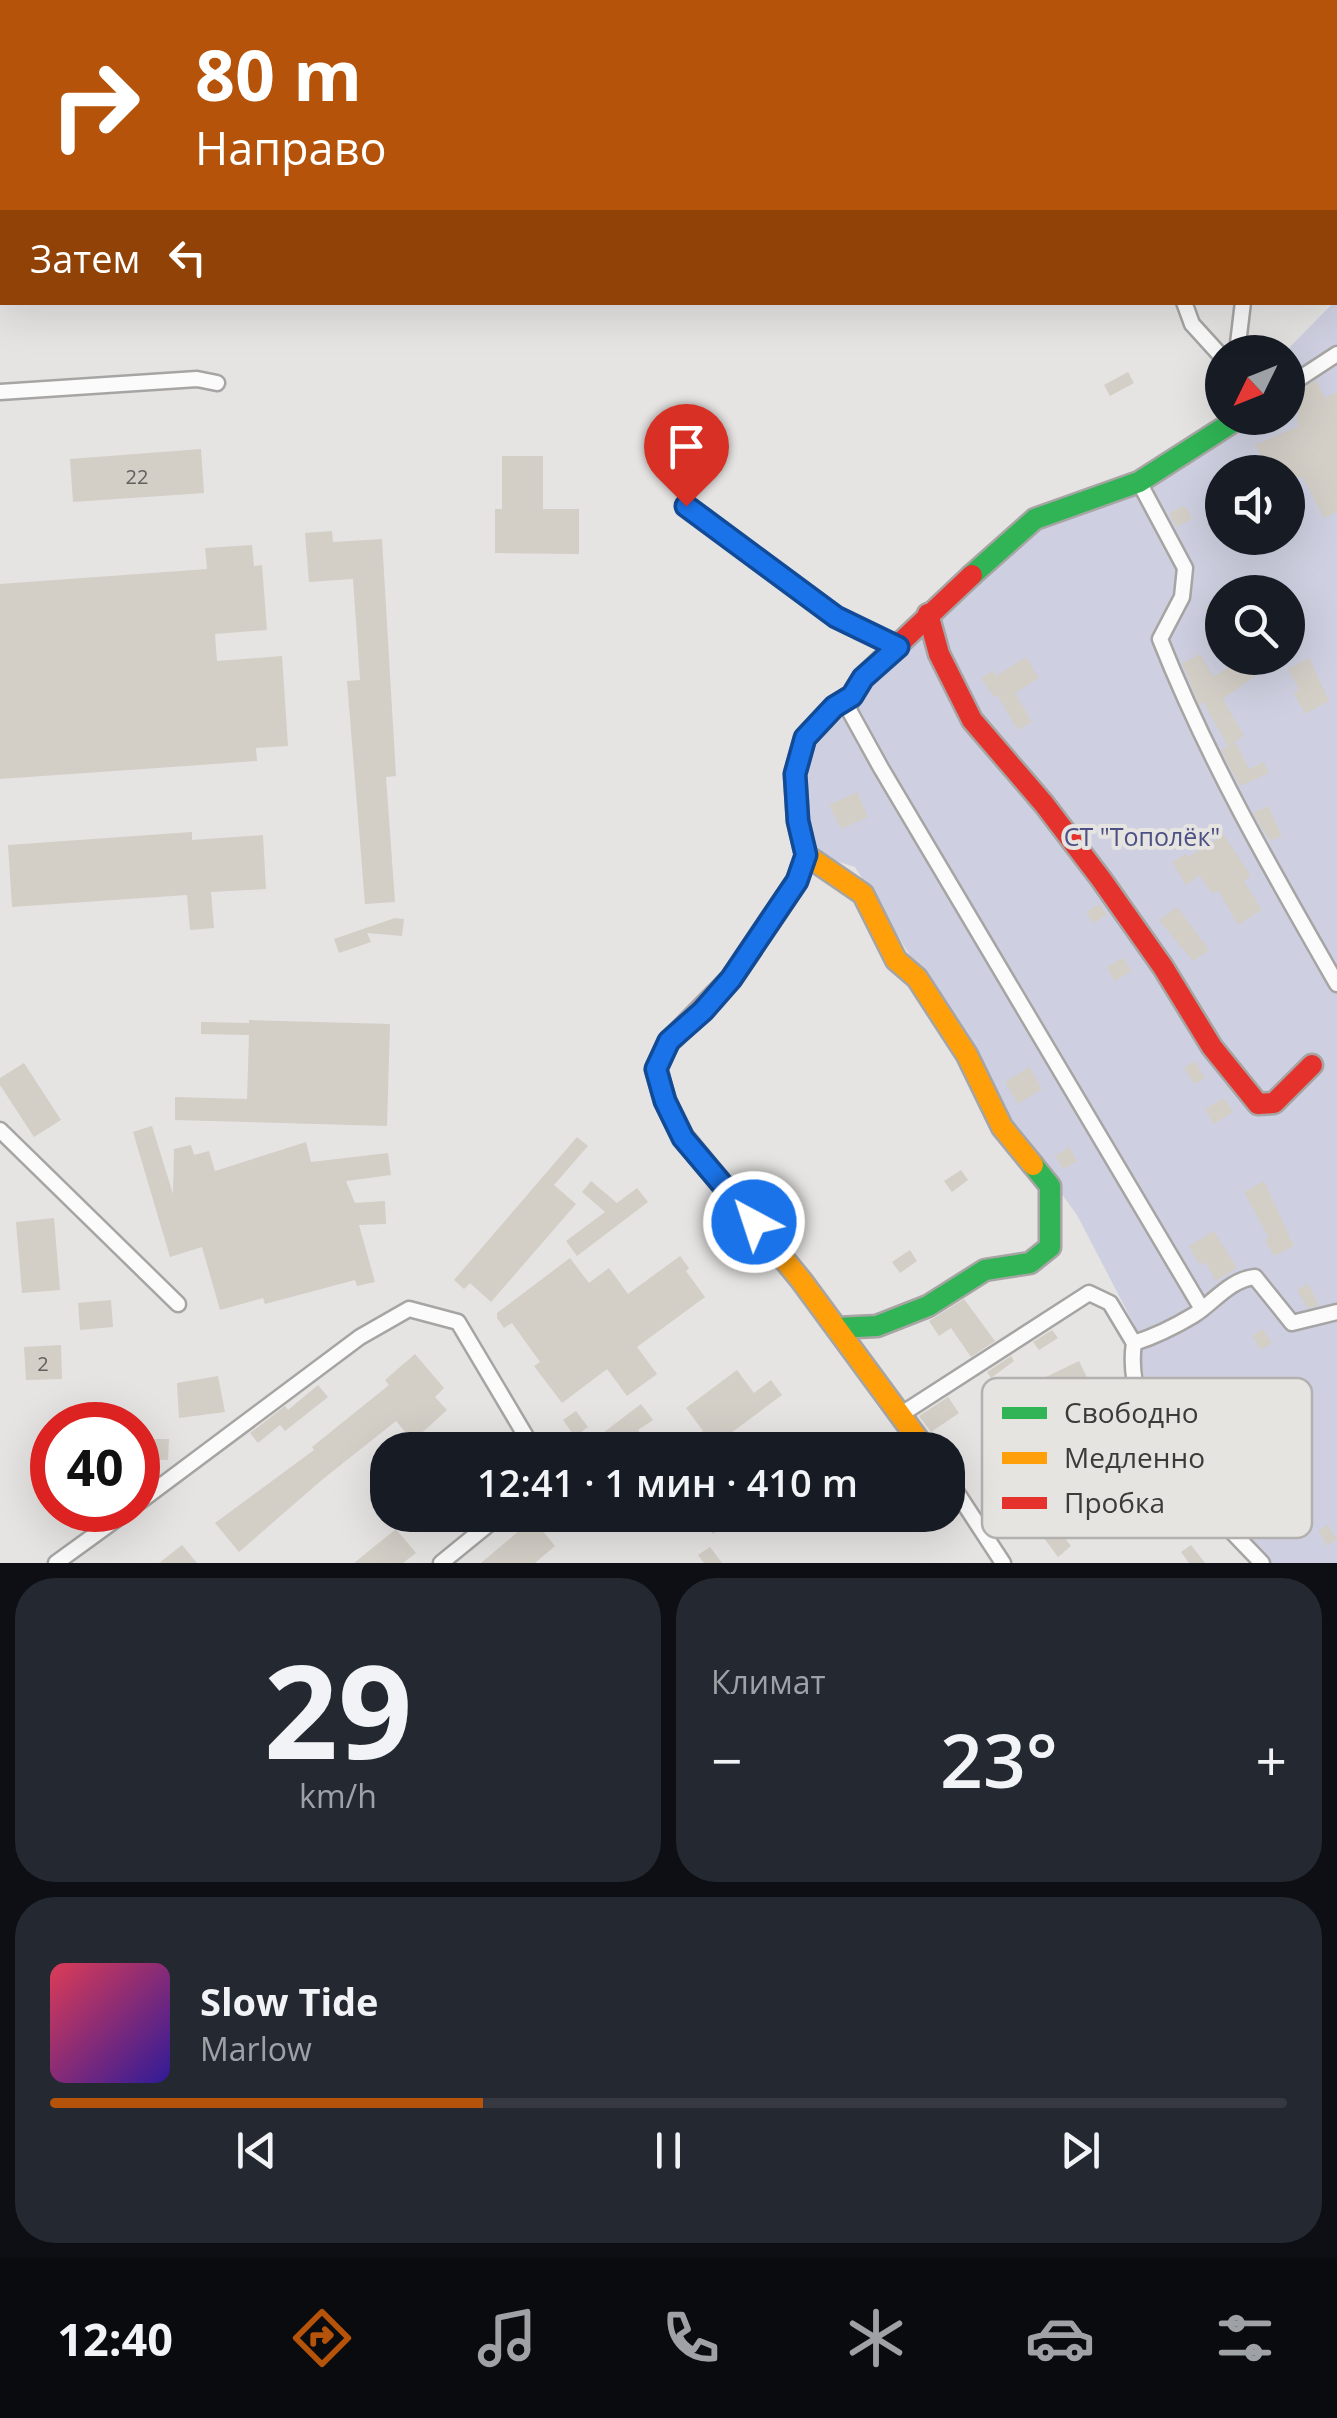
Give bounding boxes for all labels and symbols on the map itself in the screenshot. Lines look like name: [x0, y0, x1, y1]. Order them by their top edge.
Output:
north arrow: [1205, 335, 1305, 435]
pin: [644, 404, 729, 507]
house number: 22: [126, 463, 148, 490]
park label: СТ "Тополёк": [1064, 819, 1220, 853]
position arrow: [702, 1170, 806, 1274]
house number: 2: [37, 1350, 49, 1377]
legend: [982, 1378, 1312, 1538]
text: Свободно: [1064, 1393, 1199, 1431]
speed limit sign: 40: [30, 1402, 160, 1532]
text: Медленно: [1064, 1438, 1205, 1476]
text: Пробка: [1064, 1483, 1165, 1521]

